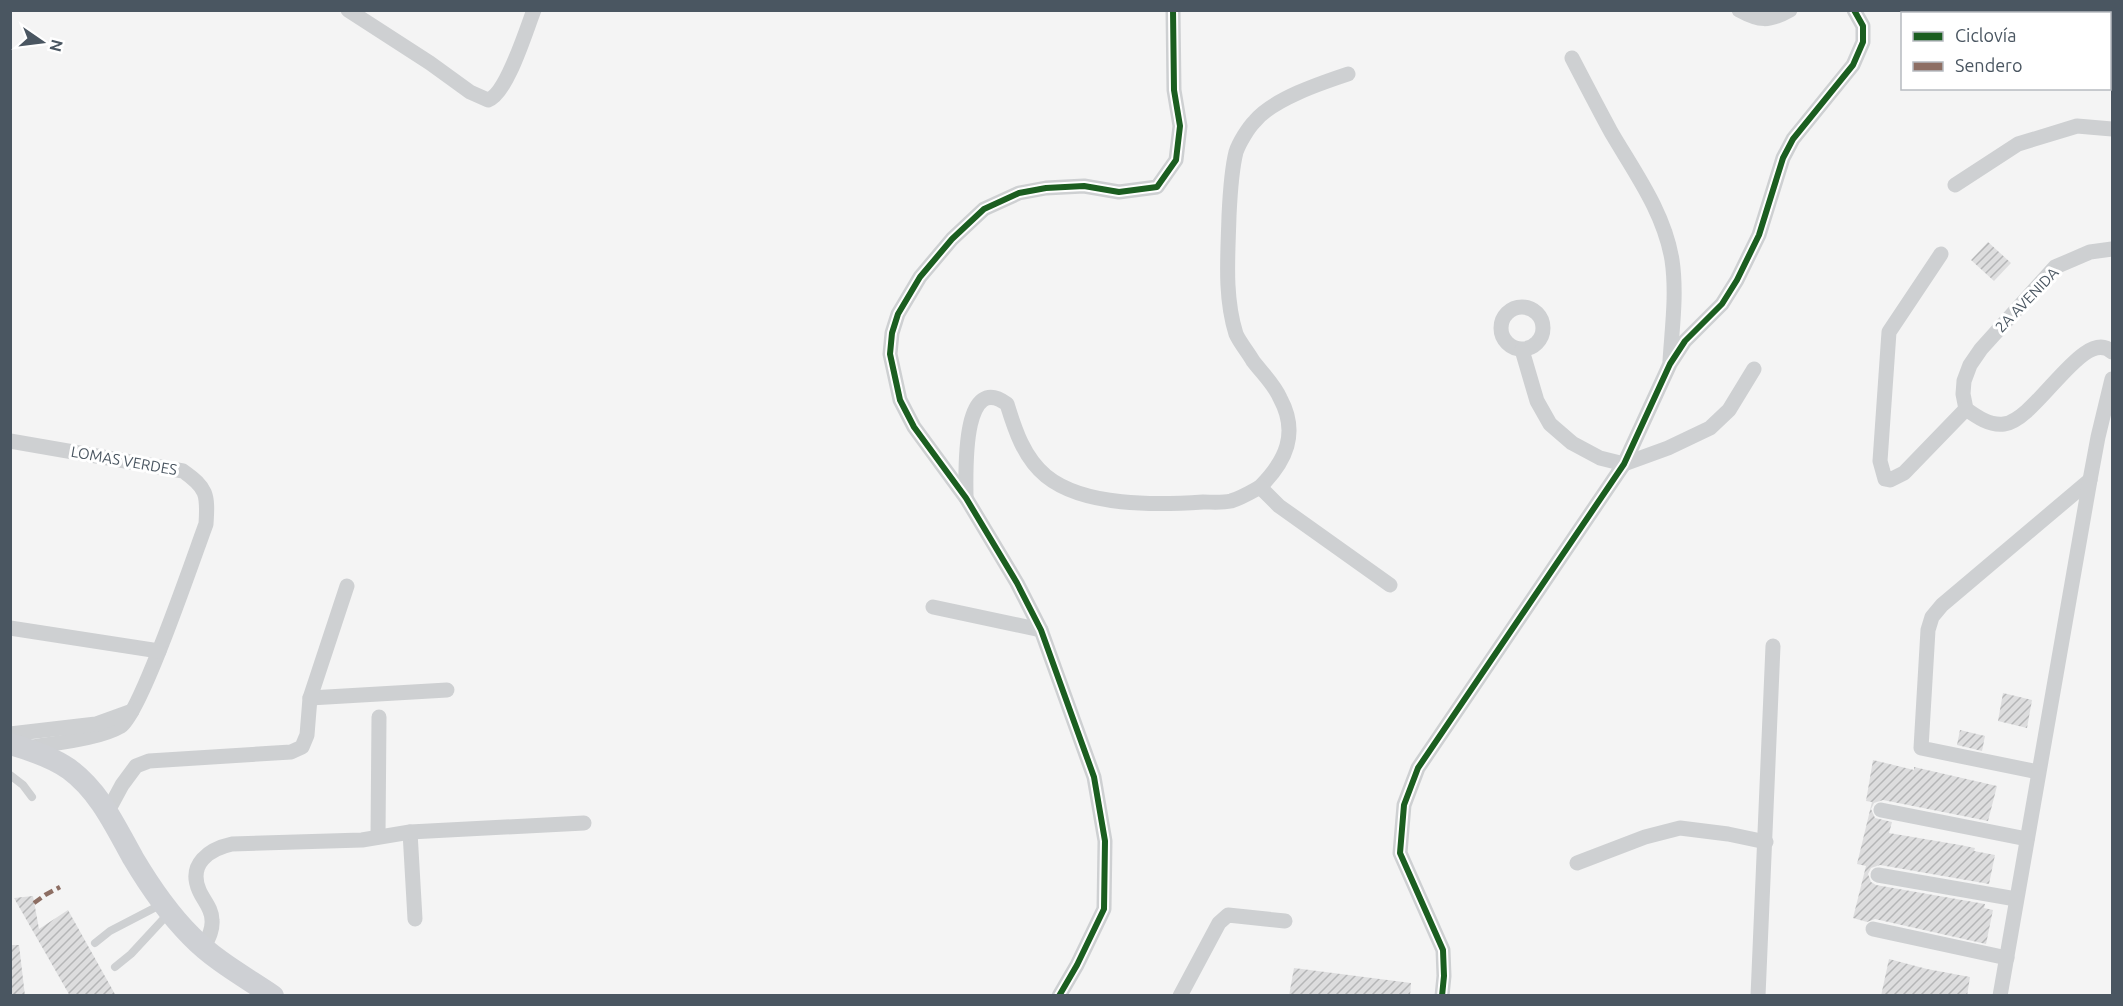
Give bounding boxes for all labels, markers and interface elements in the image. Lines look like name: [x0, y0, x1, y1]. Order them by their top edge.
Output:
north arrow: [12, 12, 72, 72]
legend: [1901, 12, 2111, 90]
text: Ciclovía: [1955, 25, 2016, 45]
text: N: [46, 38, 67, 54]
text: Sendero: [1955, 55, 2022, 75]
street label: 2A AVENIDA: [1992, 264, 2062, 336]
street label: LOMAS VERDES: [70, 443, 179, 478]

